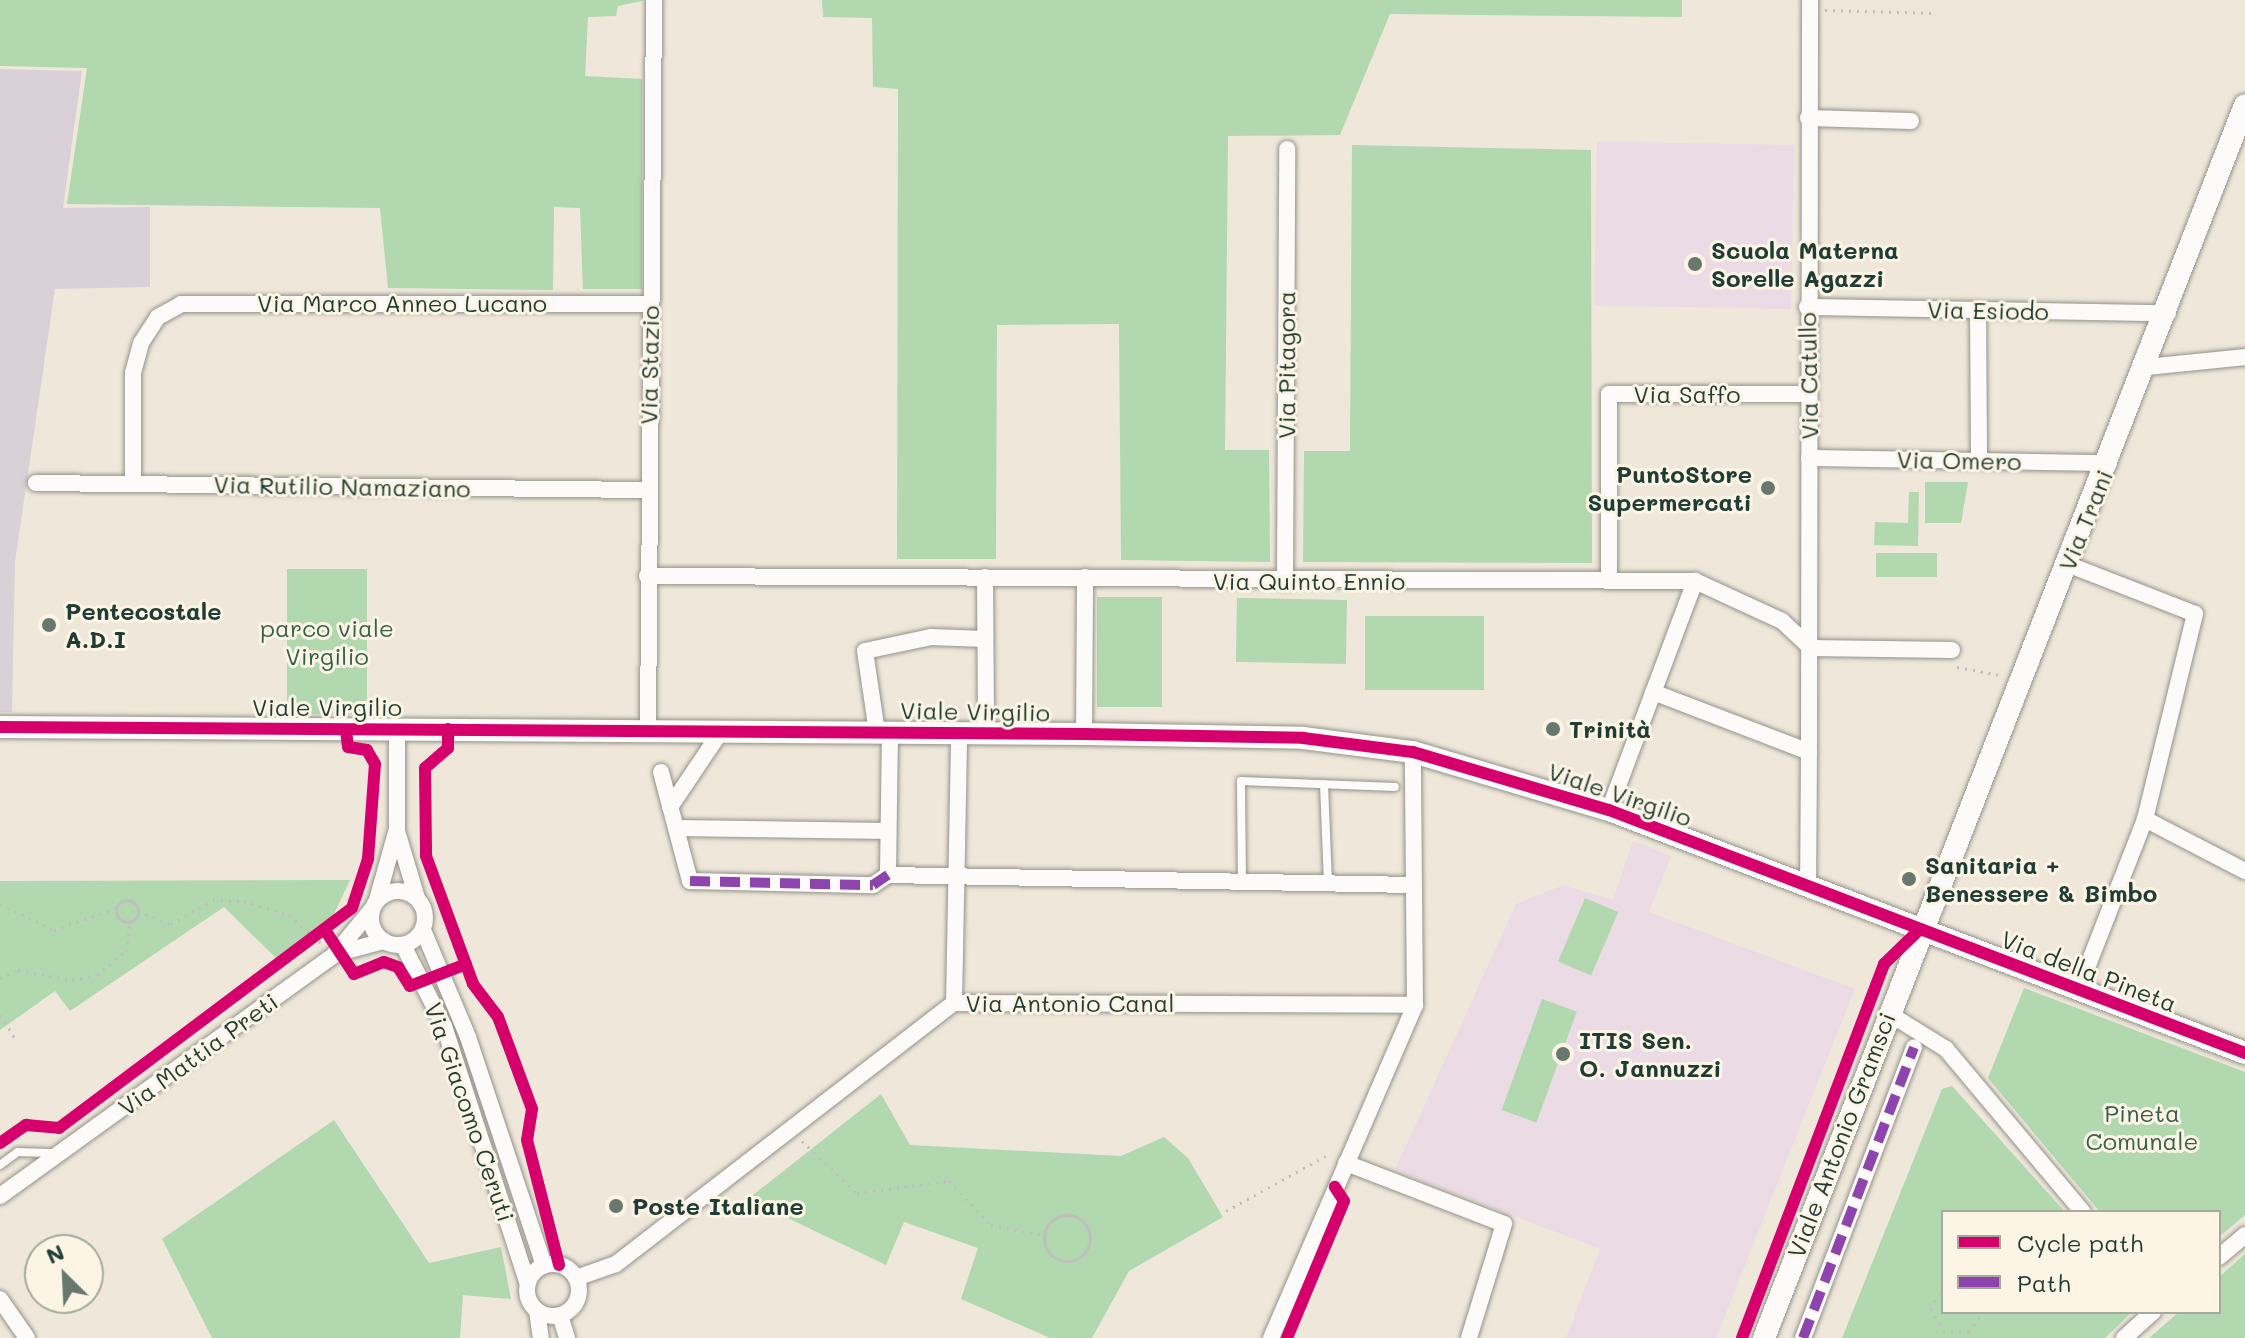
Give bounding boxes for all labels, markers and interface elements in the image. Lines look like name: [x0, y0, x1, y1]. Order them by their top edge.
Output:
place label: Scuola Materna Sorelle Agazzi: [1711, 236, 1899, 292]
marker: Scuola Materna Sorelle Agazzi: [1686, 255, 1704, 273]
street label: Via Marco Anneo Lucano: [257, 289, 547, 317]
street label: Via Pitagora: [1272, 291, 1300, 439]
street label: Via Esiodo: [1927, 295, 2049, 325]
street label: Via Stazio: [634, 305, 664, 425]
street label: Via Catullo: [1792, 312, 1824, 440]
street label: Via Saffo: [1634, 380, 1740, 408]
street label: Via Omero: [1896, 445, 2022, 475]
place label: PuntoStore Supermercati: [1588, 460, 1752, 516]
street label: Via Trani: [2052, 465, 2118, 575]
street label: Via Rutilio Namaziano: [213, 469, 471, 503]
marker: PuntoStore Supermercati: [1759, 479, 1777, 497]
street label: Via Quinto Ennio: [1213, 567, 1405, 595]
place label: Pentecostale A.D.I: [65, 597, 222, 653]
park label: parco viale Virgilio: [260, 614, 394, 670]
marker: Pentecostale A.D.I: [40, 616, 58, 634]
street label: Viale Virgilio: [252, 693, 402, 721]
street label: Viale Virgilio: [900, 695, 1050, 727]
place label: Trinità: [1569, 715, 1651, 743]
marker: Trinità: [1544, 720, 1562, 738]
street label: Viale Virgilio: [1544, 756, 1696, 832]
place label: Sanitaria + Benessere & Bimbo: [1925, 851, 2157, 907]
marker: Sanitaria + Benessere & Bimbo: [1900, 870, 1918, 888]
street label: Via della Pineta: [1997, 924, 2181, 1018]
street label: Via Mattia Preti: [113, 986, 283, 1122]
street label: Via Antonio Canal: [965, 989, 1175, 1017]
street label: Via Giacomo Ceruti: [419, 999, 521, 1225]
street label: Viale Antonio Gramsci: [1781, 1008, 1901, 1262]
place label: ITIS Sen. O. Jannuzzi: [1579, 1026, 1722, 1082]
marker: ITIS Sen. O. Jannuzzi: [1554, 1045, 1572, 1063]
park label: Pineta Comunale: [2086, 1099, 2198, 1155]
place label: Poste Italiane: [632, 1192, 804, 1220]
marker: Poste Italiane: [607, 1197, 625, 1215]
legend: [1941, 1210, 2221, 1314]
text: Cycle path: [2017, 1227, 2143, 1258]
north arrow: [24, 1234, 104, 1314]
text: N: [41, 1237, 68, 1270]
text: Path: [2017, 1267, 2071, 1298]

